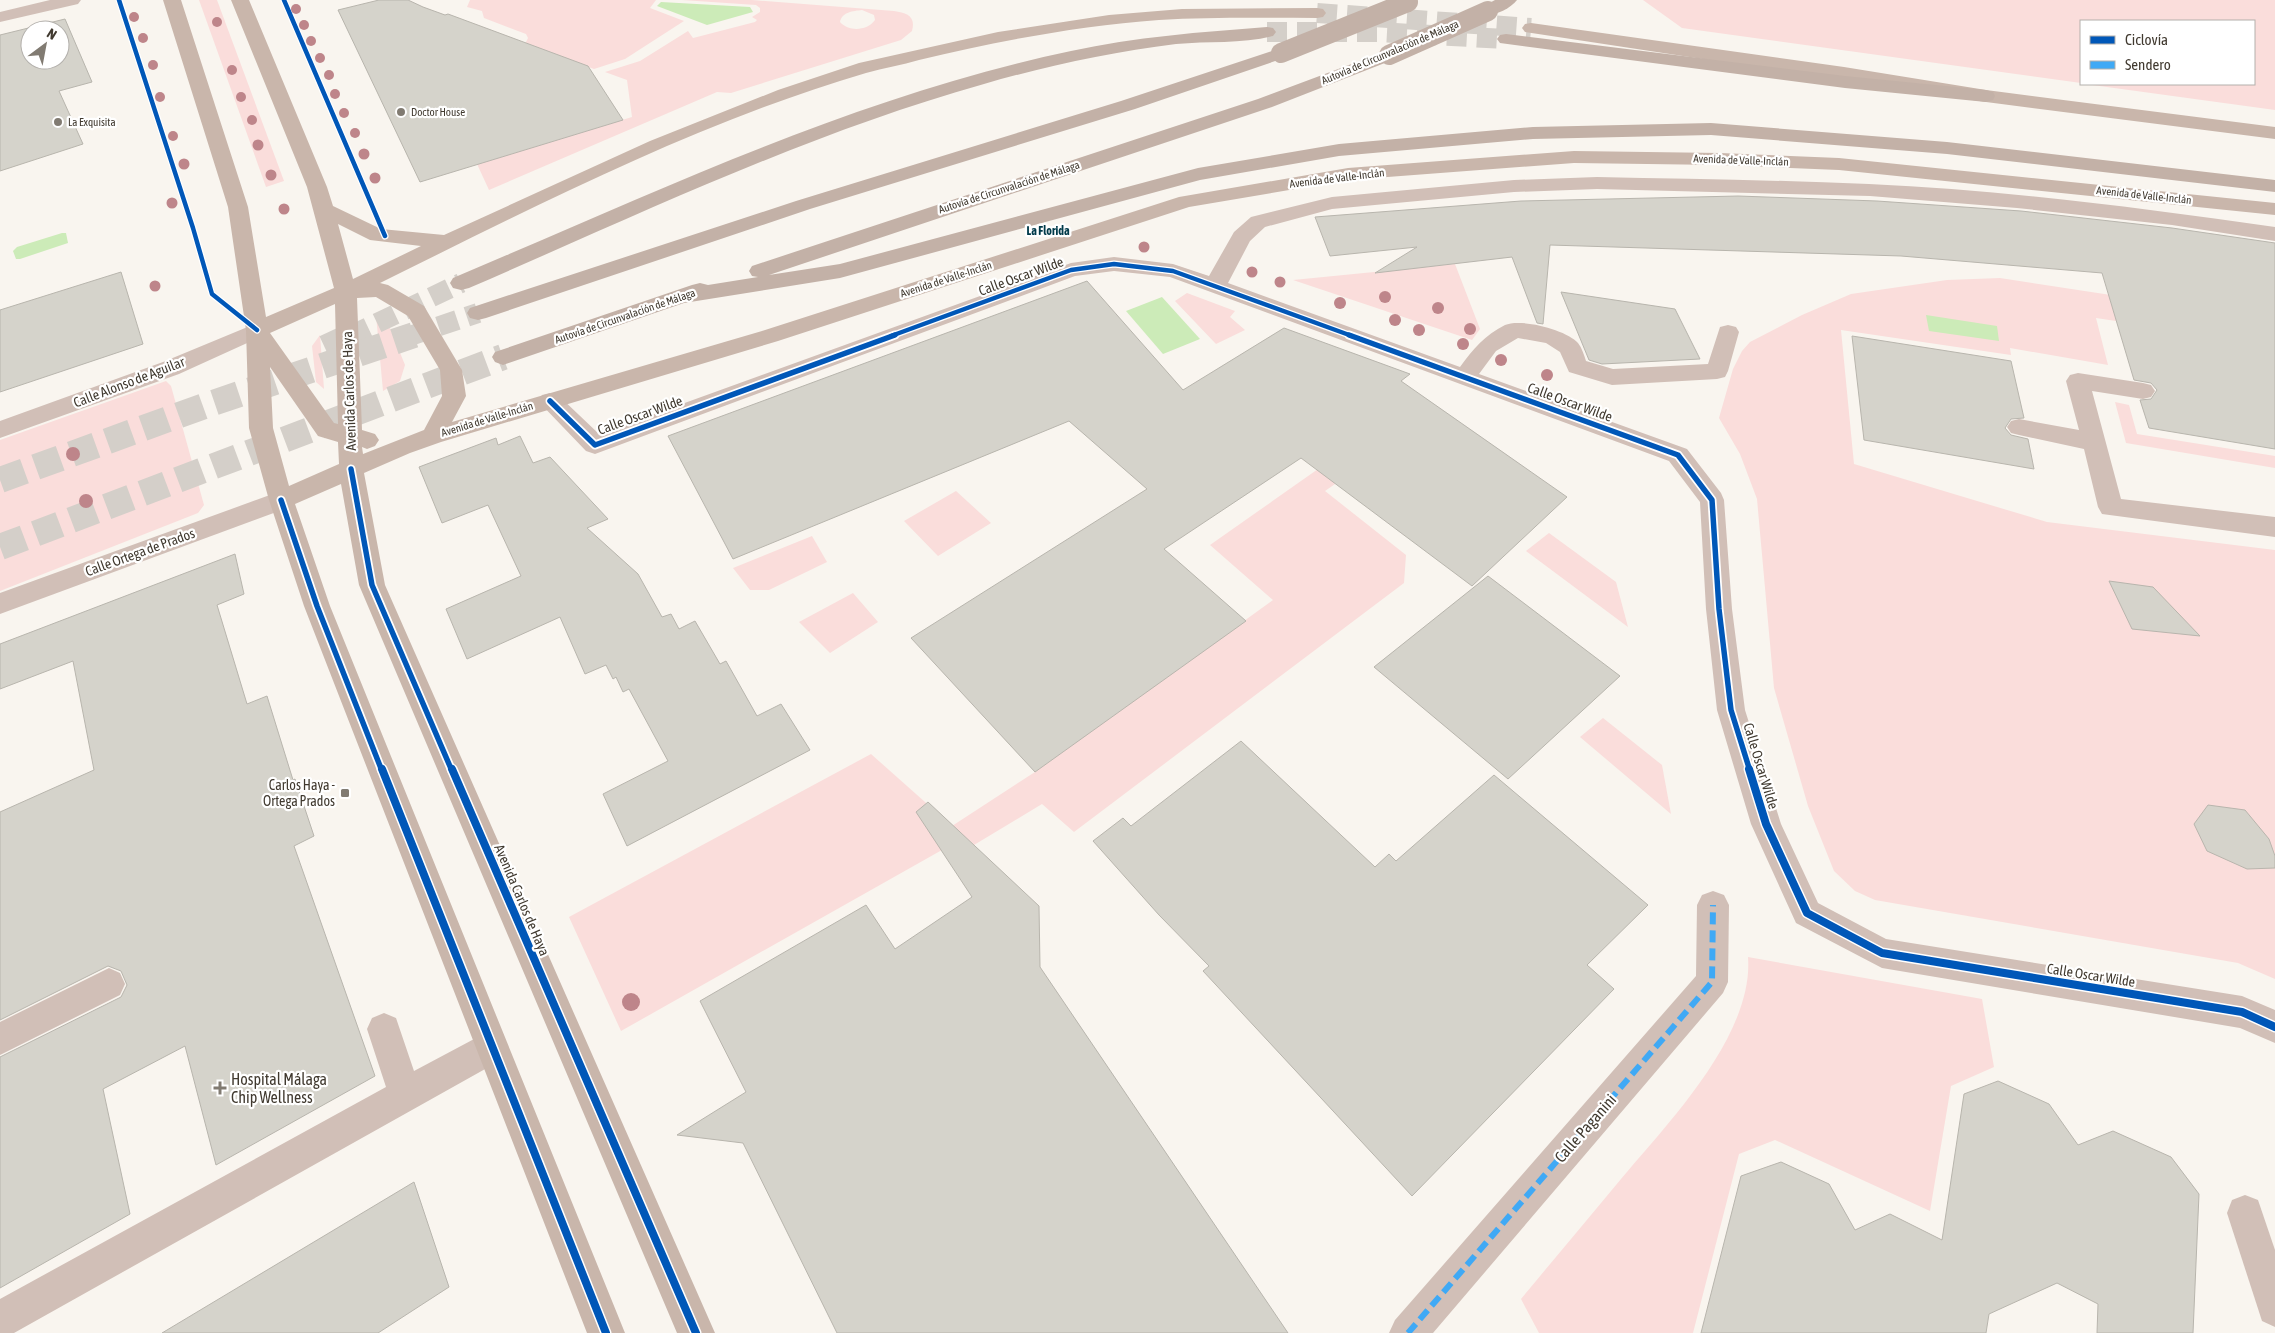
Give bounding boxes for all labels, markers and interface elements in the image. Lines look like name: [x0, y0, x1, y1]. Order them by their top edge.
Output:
street label: Autovía de Circunvalación de Málaga: [1320, 18, 1460, 86]
north arrow: [20, 20, 70, 70]
legend: [2080, 20, 2255, 85]
text: N: [44, 25, 60, 43]
text: Ciclovía: [2125, 31, 2168, 48]
text: Sendero: [2125, 56, 2171, 73]
marker: Doctor House: [395, 106, 407, 118]
place label: Doctor House: [411, 106, 465, 118]
marker: La Exquisita: [52, 116, 64, 128]
place label: La Exquisita: [68, 116, 116, 128]
street label: Avenida de Valle-Inclán: [1693, 152, 1789, 168]
street label: Autovía de Circunvalación de Málaga: [937, 158, 1081, 216]
street label: Avenida de Valle-Inclán: [1289, 166, 1385, 190]
street label: Avenida de Valle-Inclán: [2096, 184, 2192, 206]
district label: La Florida: [1027, 224, 1070, 238]
street label: Calle Oscar Wilde: [976, 253, 1066, 299]
street label: Avenida de Valle-Inclán: [899, 259, 993, 299]
street label: Autovía de Circunvalación de Málaga: [553, 286, 697, 346]
street label: Avenida Carlos de Haya: [339, 331, 359, 451]
street label: Calle Alonso de Aguilar: [71, 353, 188, 411]
street label: Calle Oscar Wilde: [1525, 379, 1615, 425]
street label: Calle Oscar Wilde: [595, 392, 685, 438]
street label: Avenida de Valle-Inclán: [440, 399, 534, 439]
street label: Calle Ortega de Prados: [83, 525, 197, 579]
street label: Calle Oscar Wilde: [1740, 721, 1782, 811]
place label: Carlos Haya - Ortega Prados: [263, 777, 335, 809]
marker: Carlos Haya - Ortega Prados: [339, 787, 351, 799]
street label: Avenida Carlos de Haya: [491, 842, 553, 958]
street label: Calle Oscar Wilde: [2046, 960, 2136, 990]
place label: Hospital Málaga Chip Wellness: [231, 1070, 327, 1107]
marker: Hospital Málaga Chip Wellness: [213, 1081, 227, 1095]
street label: Calle Paganini: [1551, 1090, 1620, 1166]

